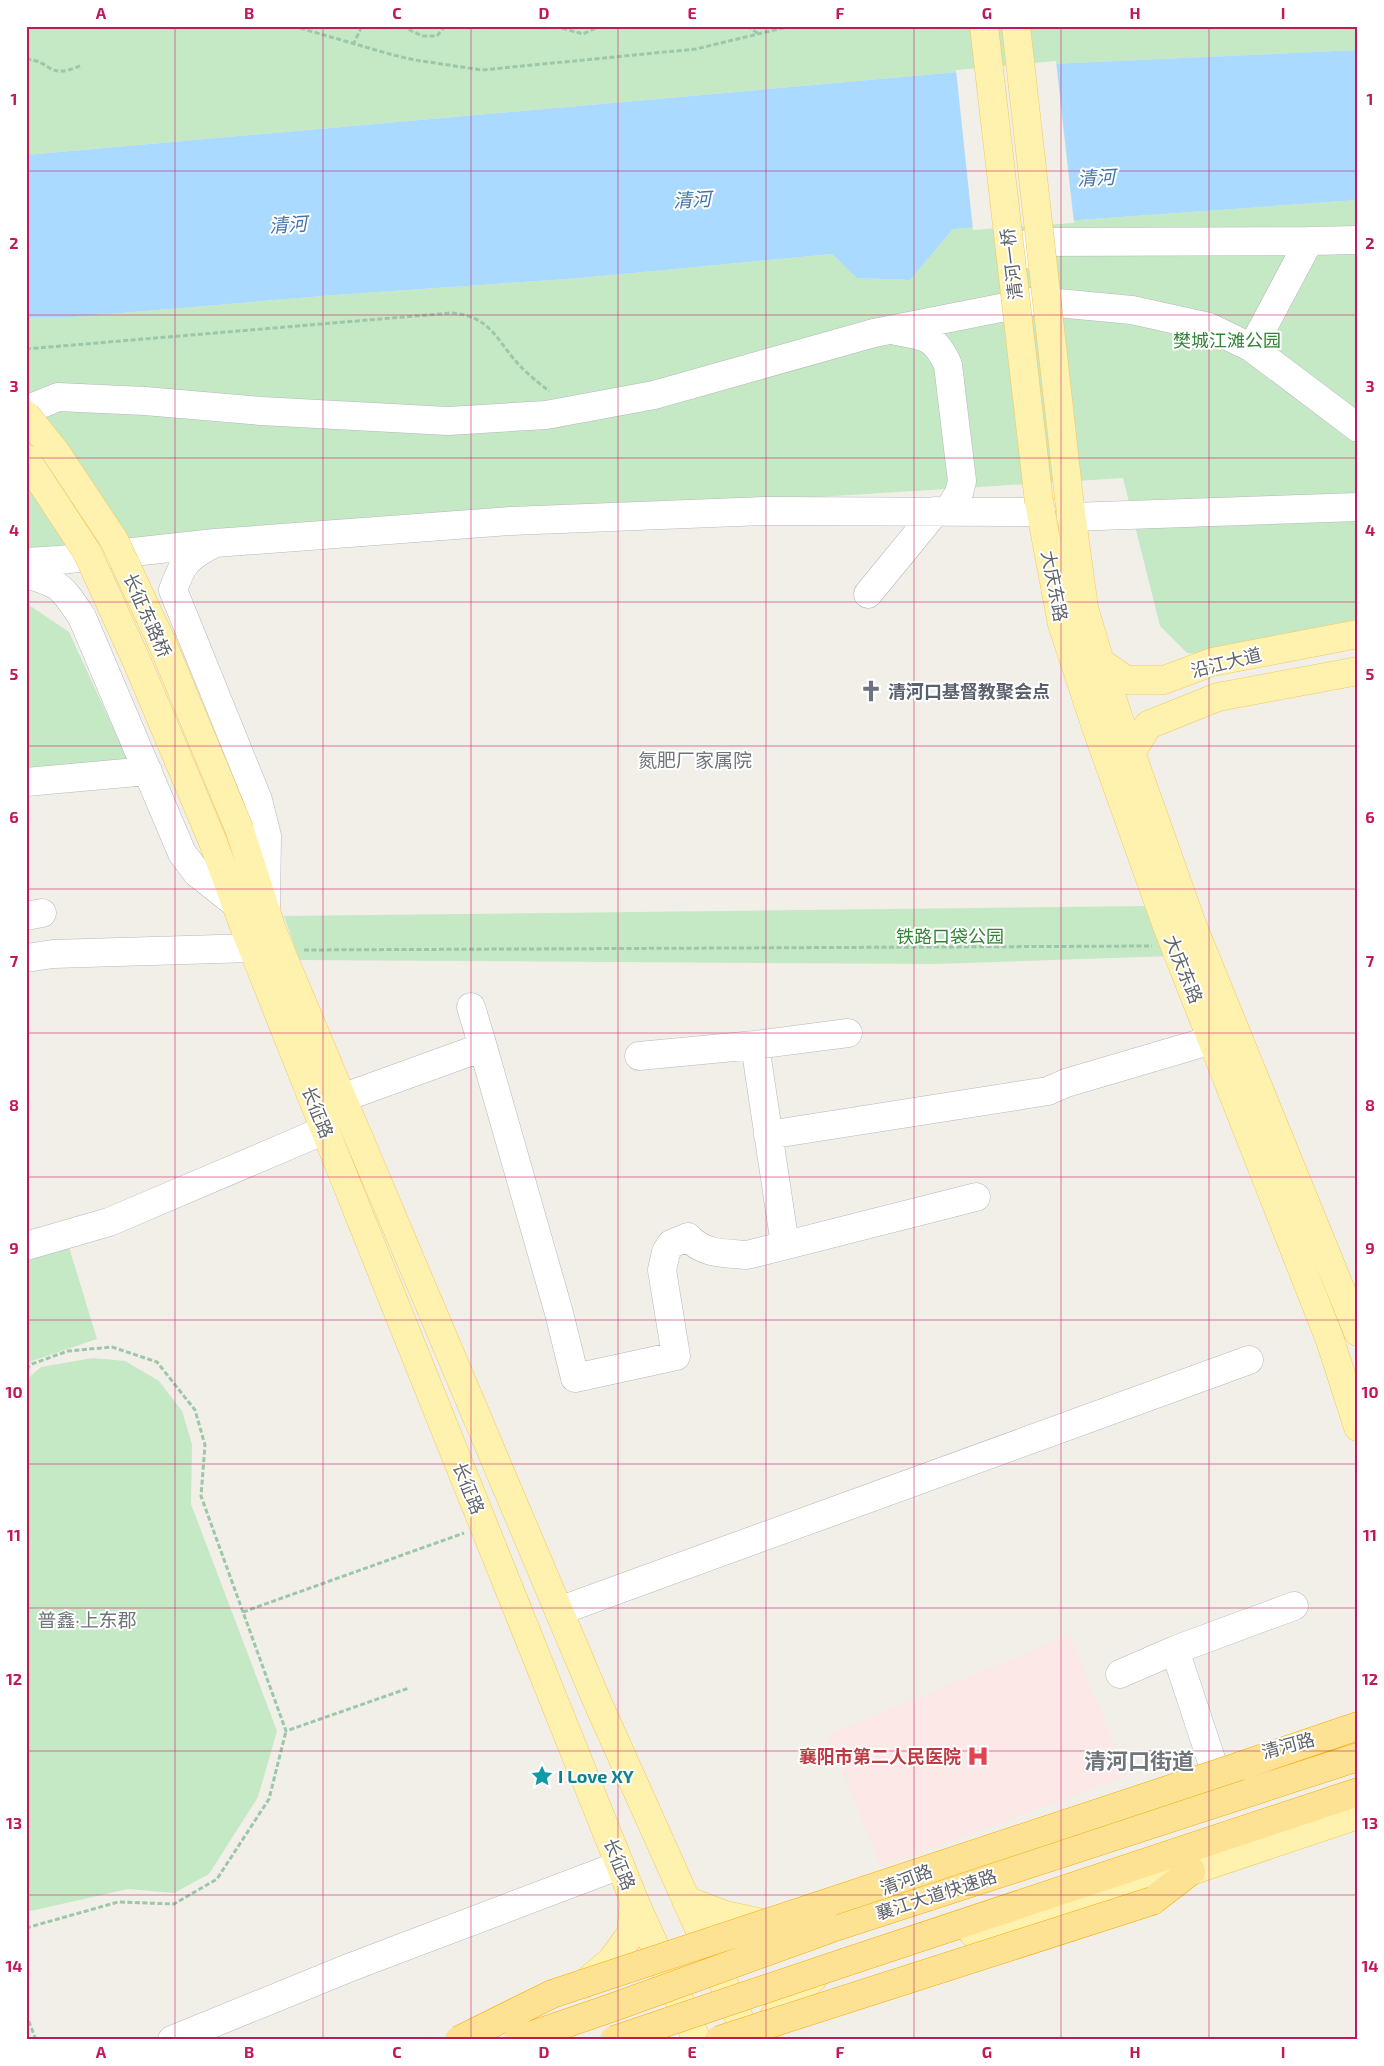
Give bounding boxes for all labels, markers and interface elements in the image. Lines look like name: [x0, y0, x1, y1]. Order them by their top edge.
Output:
text: A: [96, 3, 107, 22]
text: B: [244, 3, 254, 22]
text: C: [392, 3, 402, 22]
text: D: [539, 3, 550, 22]
text: E: [687, 3, 697, 22]
text: F: [836, 3, 845, 22]
text: G: [982, 3, 992, 22]
text: H: [1129, 3, 1141, 22]
text: I: [1281, 3, 1285, 22]
text: 1: [11, 89, 17, 108]
text: 1: [1367, 89, 1373, 108]
water label: 清河: [1076, 164, 1120, 189]
water label: 清河: [672, 186, 716, 211]
water label: 清河: [268, 211, 312, 237]
street label: 清河一桥: [996, 227, 1026, 301]
text: 2: [9, 233, 19, 252]
text: 2: [1365, 233, 1375, 252]
park label: 樊城江滩公园: [1173, 329, 1281, 351]
text: 3: [9, 376, 19, 395]
text: 3: [1365, 376, 1375, 395]
text: 4: [9, 520, 19, 539]
text: 4: [1365, 520, 1375, 539]
street label: 大庆东路: [1037, 549, 1073, 623]
street label: 长征东路桥: [120, 569, 176, 661]
street label: 沿江大道: [1188, 643, 1264, 681]
text: 5: [10, 664, 19, 683]
text: 5: [1366, 664, 1375, 683]
church icon: 清河口基督教聚会点: [858, 678, 884, 704]
place label: 清河口基督教聚会点: [888, 680, 1050, 702]
district label: 氮肥厂家属院: [638, 748, 752, 771]
text: 6: [9, 807, 19, 826]
text: 6: [1365, 807, 1375, 826]
park label: 铁路口袋公园: [896, 925, 1004, 947]
street label: 大庆东路: [1160, 932, 1208, 1006]
text: 7: [10, 951, 19, 970]
text: 7: [1366, 951, 1375, 970]
street label: 长征路: [298, 1083, 338, 1141]
text: 8: [9, 1095, 19, 1114]
text: 8: [1365, 1095, 1375, 1114]
text: 9: [9, 1238, 19, 1257]
text: 9: [1365, 1238, 1375, 1257]
text: 10: [5, 1382, 23, 1401]
text: 10: [1361, 1382, 1379, 1401]
street label: 长征路: [449, 1459, 489, 1517]
text: 11: [7, 1525, 21, 1544]
text: 11: [1363, 1525, 1377, 1544]
district label: 普鑫·上东郡: [37, 1608, 137, 1631]
text: 12: [6, 1669, 22, 1688]
text: 12: [1362, 1669, 1378, 1688]
street label: 清河路: [1259, 1727, 1317, 1763]
hospital icon: 襄阳市第二人民医院: [965, 1743, 991, 1769]
place label: 襄阳市第二人民医院: [799, 1745, 961, 1767]
district label: 清河口街道: [1084, 1747, 1194, 1773]
place icon: I Love XY: [529, 1763, 555, 1789]
place label: I Love XY: [558, 1765, 634, 1787]
text: 13: [6, 1813, 22, 1832]
text: 13: [1362, 1813, 1378, 1832]
street label: 长征路: [600, 1835, 640, 1893]
street label: 清河路: [877, 1859, 935, 1899]
street label: 襄江大道快速路: [873, 1864, 999, 1924]
text: 14: [5, 1956, 23, 1975]
text: 14: [1361, 1956, 1379, 1975]
text: A: [96, 2042, 107, 2061]
text: B: [244, 2042, 254, 2061]
text: C: [392, 2042, 402, 2061]
text: D: [539, 2042, 550, 2061]
text: E: [687, 2042, 697, 2061]
text: F: [836, 2042, 845, 2061]
text: G: [982, 2042, 992, 2061]
text: H: [1129, 2042, 1141, 2061]
text: I: [1281, 2042, 1285, 2061]

